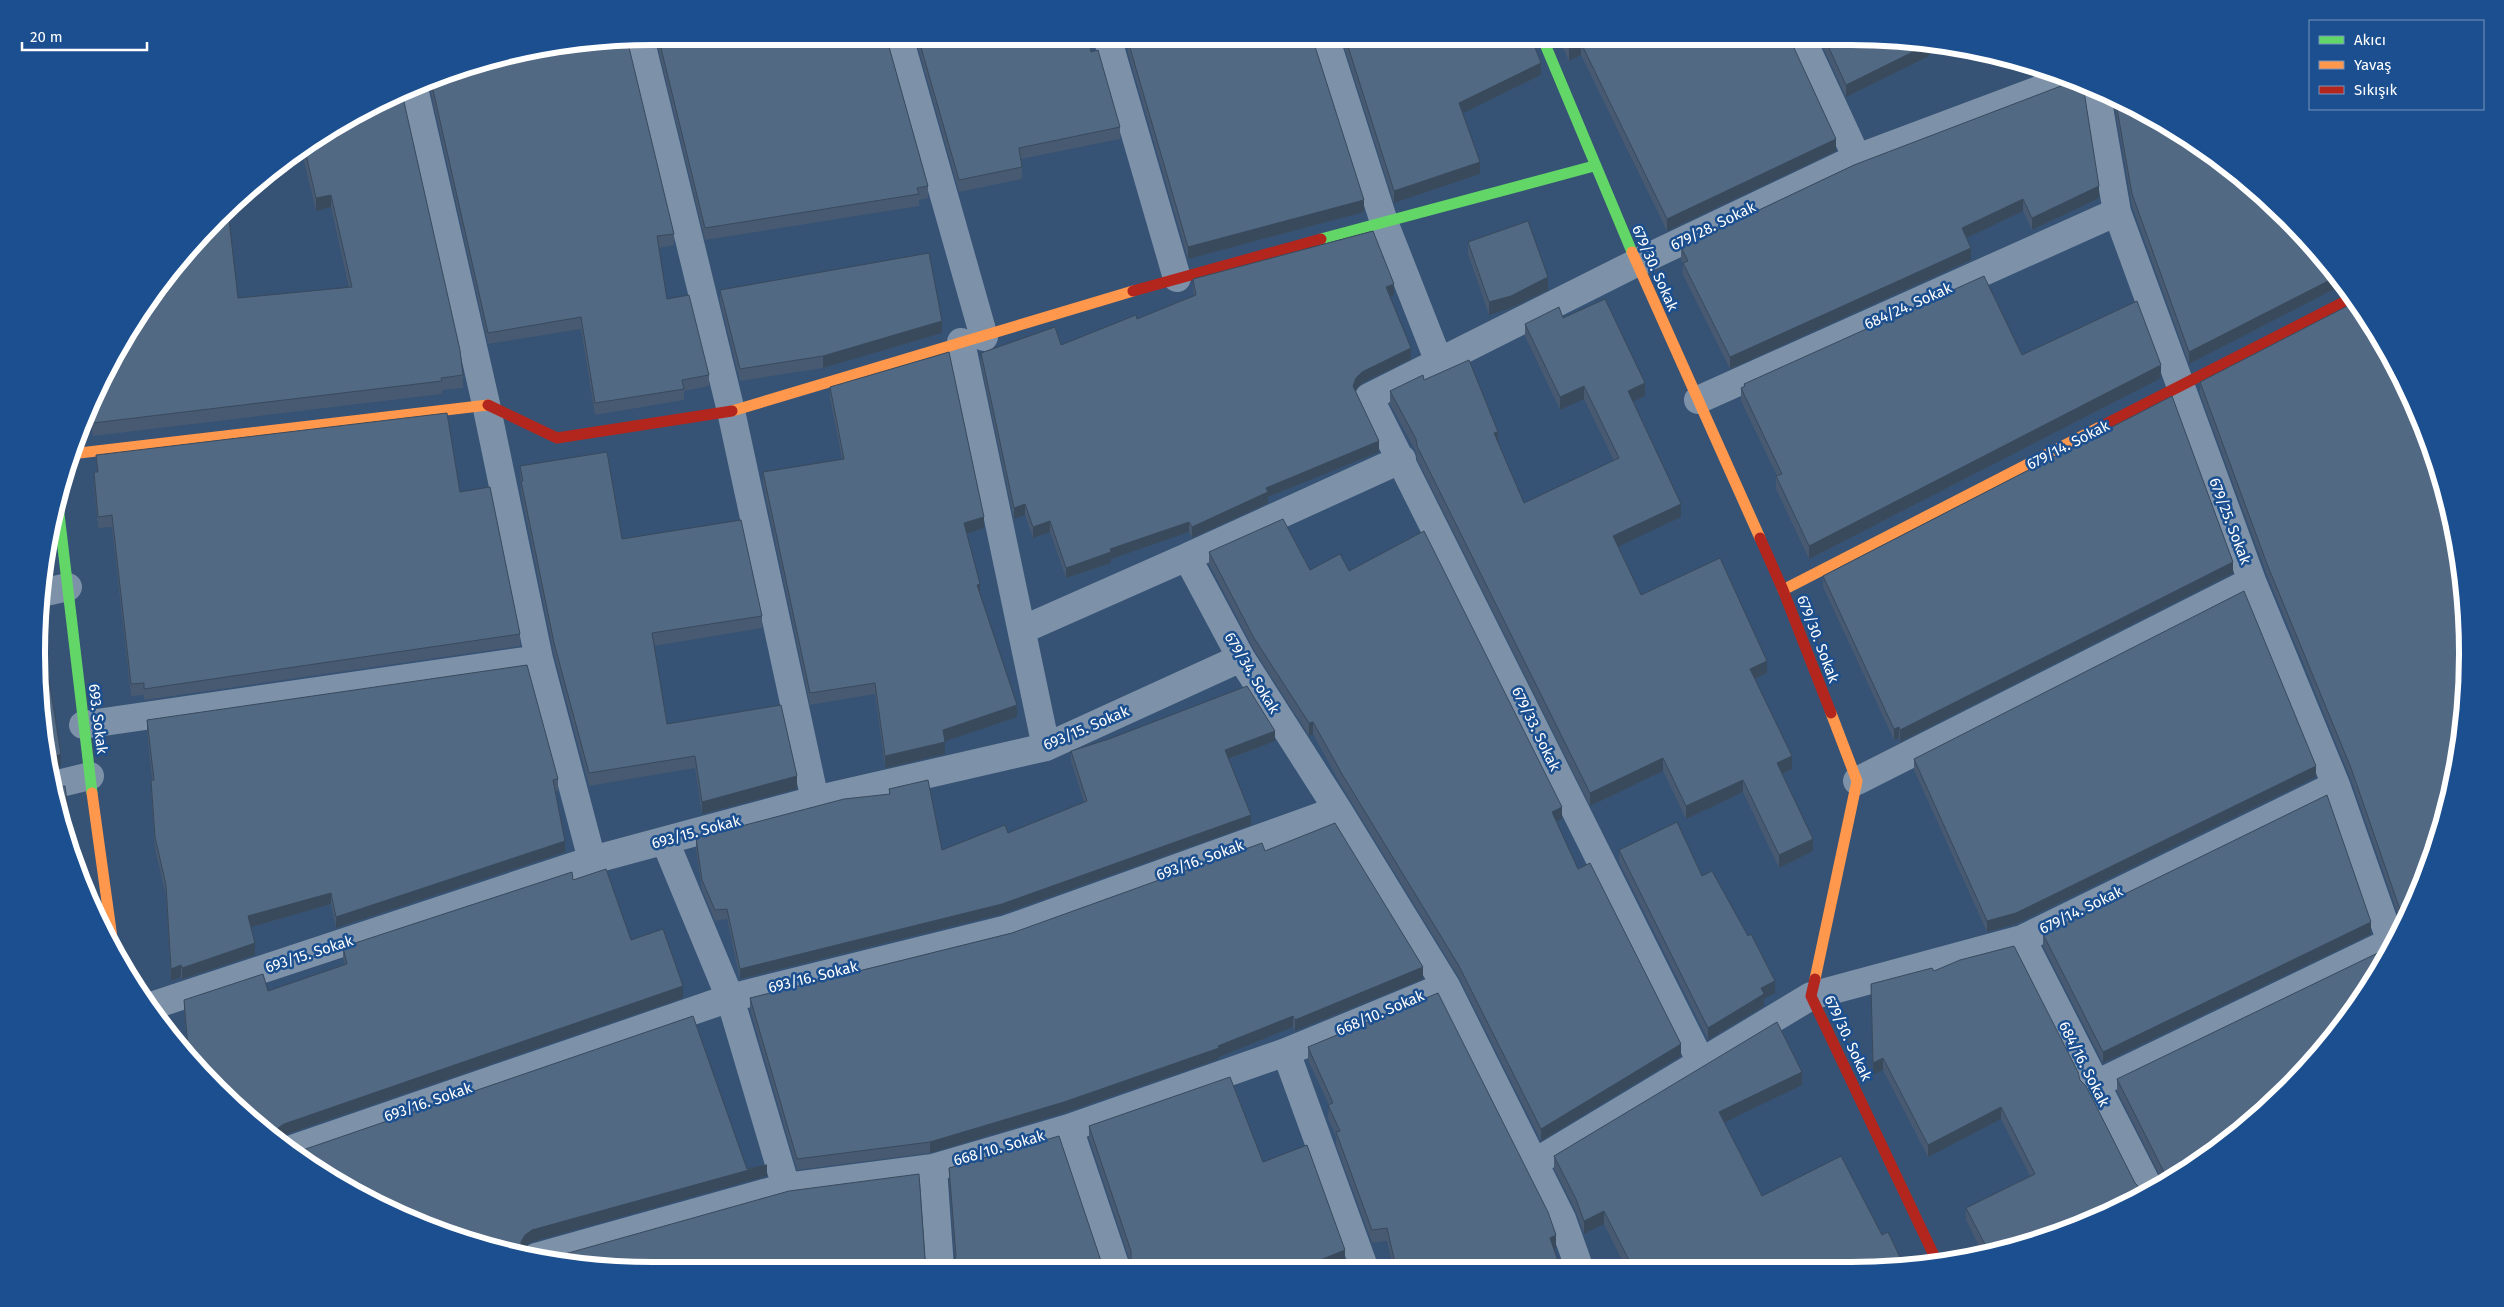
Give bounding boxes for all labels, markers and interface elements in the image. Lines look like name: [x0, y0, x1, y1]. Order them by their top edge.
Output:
scale bar: [22, 20, 148, 52]
legend: [2309, 20, 2484, 110]
text: 20 m: [30, 28, 63, 46]
text: Akıcı: [2354, 31, 2386, 49]
text: Yavaş: [2354, 56, 2391, 74]
text: Sıkışık: [2354, 81, 2398, 99]
street label: 679/28. Sokak: [1668, 198, 1759, 254]
street label: 679/30. Sokak: [1628, 222, 1682, 314]
street label: 684/24. Sokak: [1861, 279, 1955, 333]
street label: 679/14. Sokak: [2024, 416, 2113, 474]
street label: 679/25. Sokak: [2205, 475, 2255, 567]
street label: 679/30. Sokak: [1793, 593, 1843, 686]
street label: 679/34. Sokak: [1221, 629, 1284, 717]
street label: 693. Sokak: [85, 683, 111, 755]
street label: 679/33. Sokak: [1508, 684, 1564, 774]
street label: 693/15. Sokak: [1040, 702, 1132, 754]
street label: 693/15. Sokak: [650, 811, 743, 853]
street label: 693/16. Sokak: [1154, 836, 1246, 884]
street label: 679/14. Sokak: [2036, 882, 2126, 938]
street label: 693/15. Sokak: [263, 931, 355, 977]
street label: 693/16. Sokak: [766, 957, 860, 997]
street label: 668/10. Sokak: [1333, 986, 1427, 1040]
street label: 679/30. Sokak: [1820, 992, 1876, 1084]
street label: 684/16. Sokak: [2055, 1018, 2113, 1110]
street label: 693/16. Sokak: [382, 1078, 475, 1125]
street label: 668/10. Sokak: [951, 1126, 1047, 1170]

